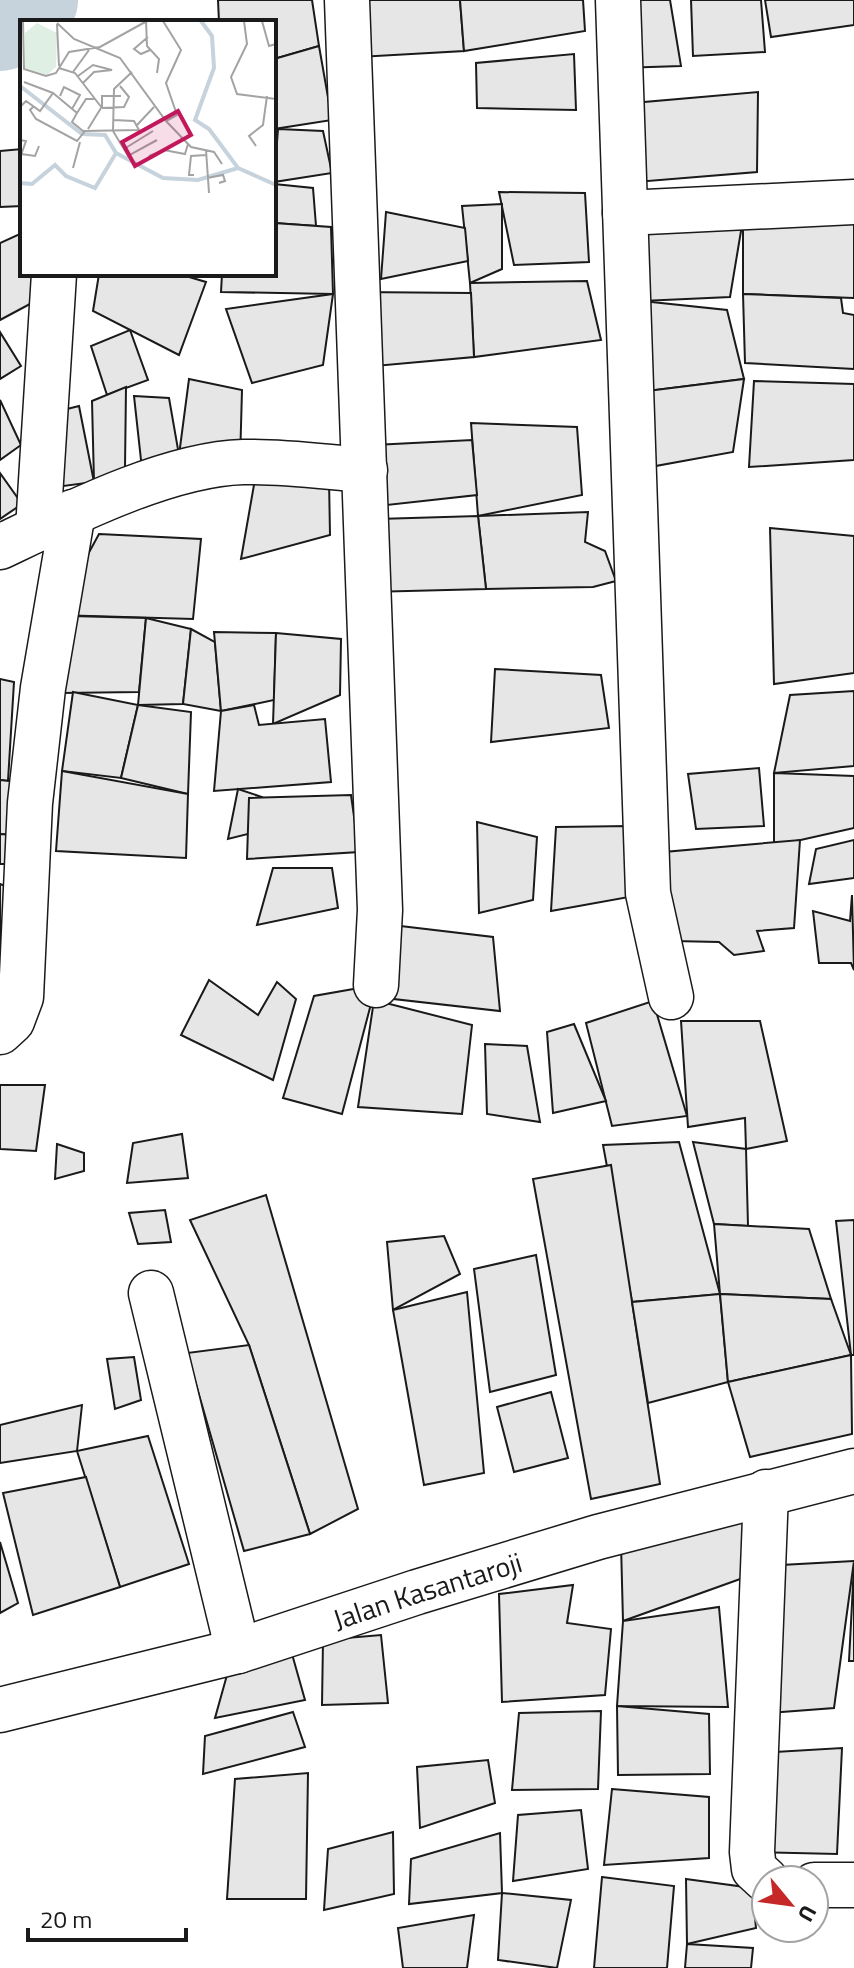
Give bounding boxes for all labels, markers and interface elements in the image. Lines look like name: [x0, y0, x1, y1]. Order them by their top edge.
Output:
inset map: [20, 20, 276, 276]
street label: Jalan Kasantaroji: [327, 1540, 527, 1640]
north arrow: [750, 1864, 830, 1944]
scale bar: [28, 1892, 186, 1942]
text: U: [789, 1899, 826, 1928]
text: 20 m: [40, 1901, 92, 1937]

